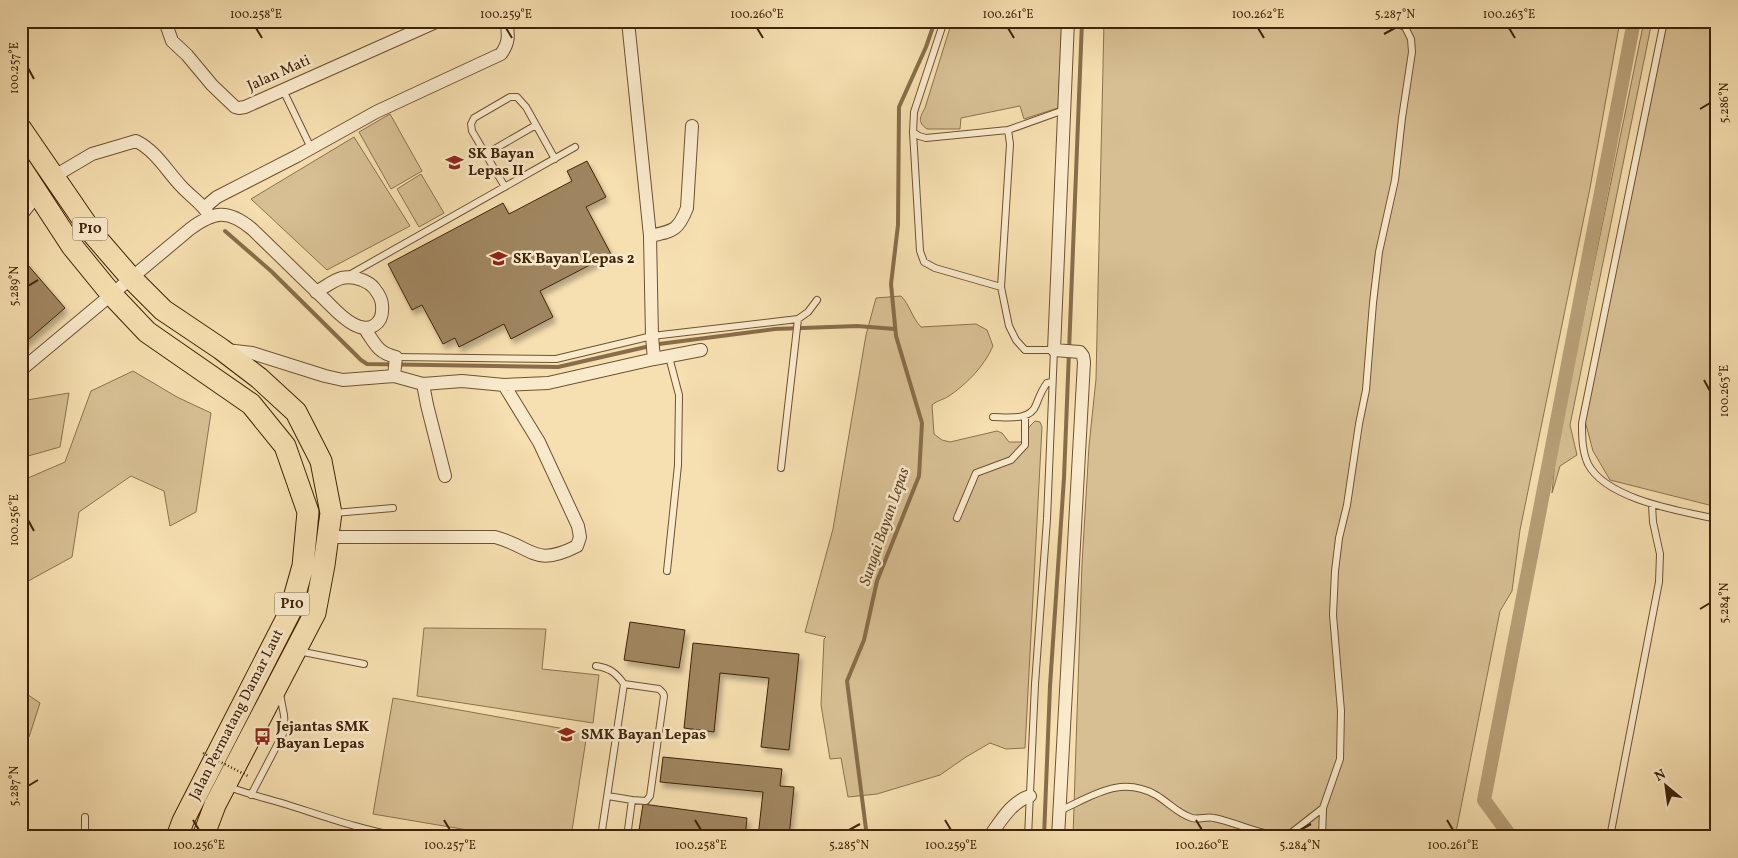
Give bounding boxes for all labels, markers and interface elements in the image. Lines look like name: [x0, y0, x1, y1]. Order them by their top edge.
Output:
text: 100.258°E: [230, 7, 282, 23]
text: 100.259°E: [480, 7, 532, 23]
text: 100.260°E: [730, 7, 784, 23]
text: 100.261°E: [982, 7, 1034, 23]
text: 100.262°E: [1232, 7, 1284, 23]
text: 5.287°N: [1375, 7, 1415, 23]
text: 100.263°E: [1483, 7, 1535, 23]
text: 100.257°E: [7, 42, 23, 94]
street label: Jalan Mati: [244, 51, 314, 97]
text: 5.286°N: [1717, 83, 1733, 123]
place label: SK Bayan Lepas II: [468, 144, 534, 182]
school or university icon: SK Bayan Lepas II: [444, 153, 464, 173]
road number: P10: [72, 218, 108, 240]
school or university icon: SK Bayan Lepas 2: [489, 249, 509, 269]
place label: SK Bayan Lepas 2: [513, 249, 635, 270]
text: 5.289°N: [7, 266, 23, 306]
text: 100.263°E: [1717, 365, 1733, 417]
water label: Sungai Bayan Lepas: [854, 465, 916, 589]
text: 100.256°E: [7, 494, 23, 546]
text: 5.284°N: [1717, 582, 1733, 623]
road number: P10: [274, 592, 310, 616]
street label: Jalan Permatang Damar Laut: [185, 626, 289, 804]
place label: Jejantas SMK Bayan Lepas: [275, 717, 369, 755]
school or university icon: SMK Bayan Lepas: [557, 725, 577, 745]
place label: SMK Bayan Lepas: [581, 725, 706, 746]
bus stop icon: Jejantas SMK Bayan Lepas: [252, 726, 272, 746]
north arrow: [1640, 760, 1690, 810]
text: N: [1651, 765, 1669, 787]
text: 5.287°N: [7, 766, 23, 806]
text: 100.256°E: [173, 838, 225, 854]
text: 100.257°E: [424, 838, 476, 854]
text: 100.258°E: [675, 838, 727, 854]
text: 5.285°N: [829, 838, 869, 854]
text: 100.259°E: [925, 838, 977, 854]
text: 100.260°E: [1175, 838, 1229, 854]
text: 5.284°N: [1280, 838, 1321, 854]
text: 100.261°E: [1427, 838, 1479, 854]

